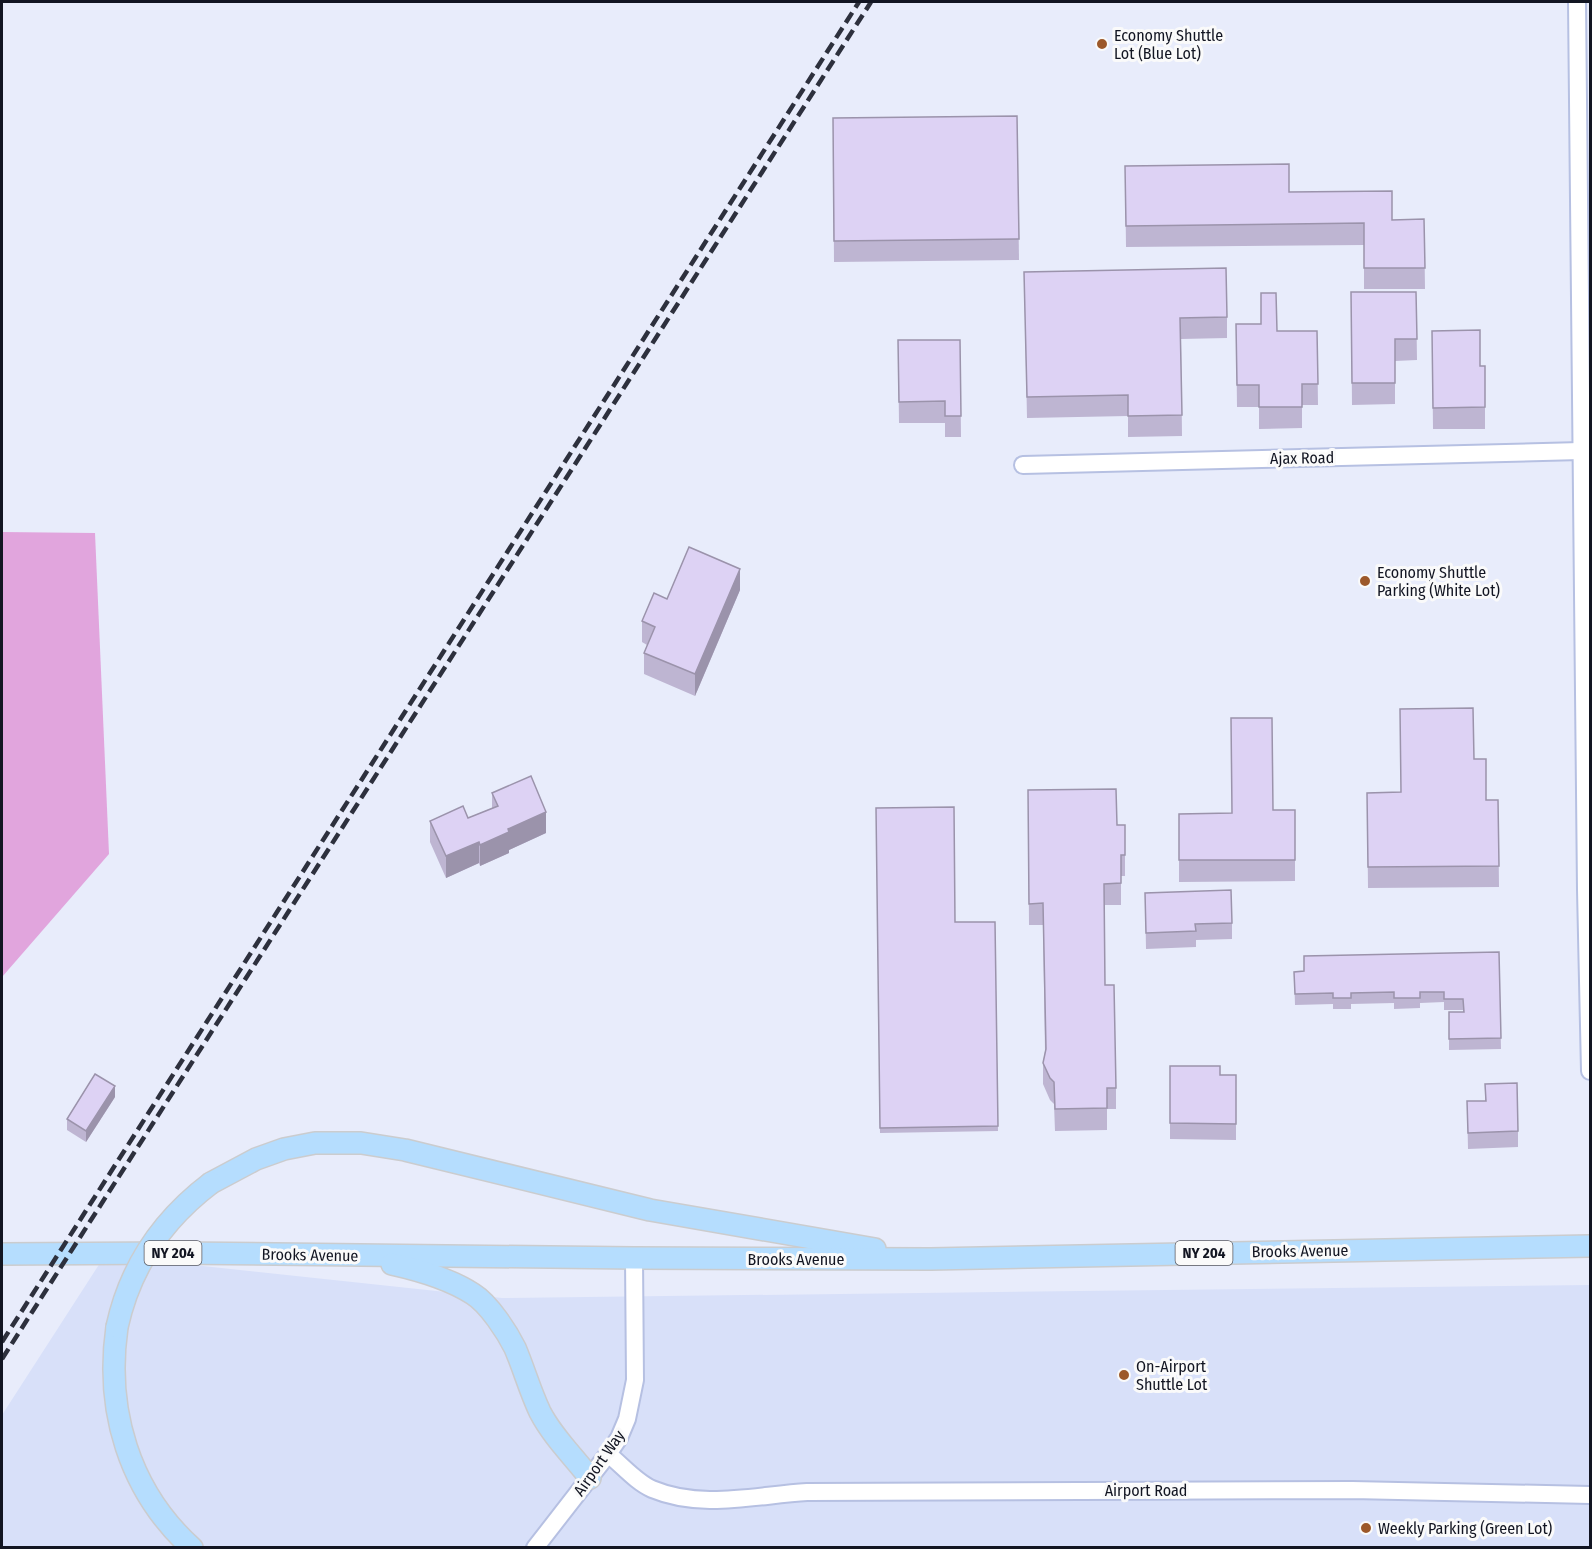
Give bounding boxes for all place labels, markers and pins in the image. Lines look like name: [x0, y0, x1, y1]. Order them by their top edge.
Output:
place label: Economy Shuttle Lot (Blue Lot): [1114, 26, 1223, 63]
marker: Economy Shuttle Lot (Blue Lot): [1095, 37, 1109, 51]
place label: Economy Shuttle Parking (White Lot): [1377, 563, 1500, 600]
marker: Economy Shuttle Parking (White Lot): [1358, 574, 1372, 588]
place label: On-Airport Shuttle Lot: [1136, 1357, 1208, 1394]
marker: On-Airport Shuttle Lot: [1117, 1368, 1131, 1382]
place label: Weekly Parking (Green Lot): [1378, 1519, 1553, 1538]
marker: Weekly Parking (Green Lot): [1359, 1521, 1373, 1535]

